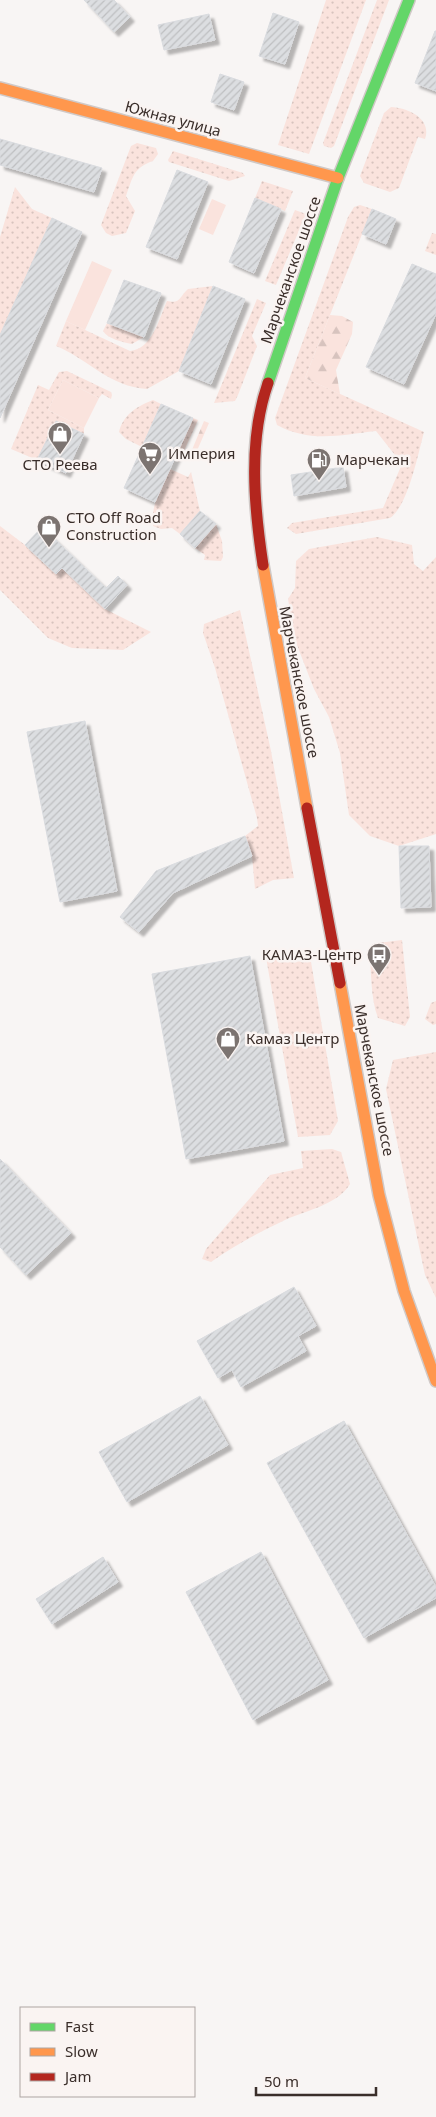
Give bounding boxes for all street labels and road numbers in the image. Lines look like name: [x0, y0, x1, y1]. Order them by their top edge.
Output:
street label: Южная улица: [123, 96, 224, 140]
street label: Марчеканское шоссе: [255, 193, 325, 346]
street label: Марчеканское шоссе: [275, 604, 325, 760]
street label: Марчеканское шоссе: [350, 1002, 400, 1158]

